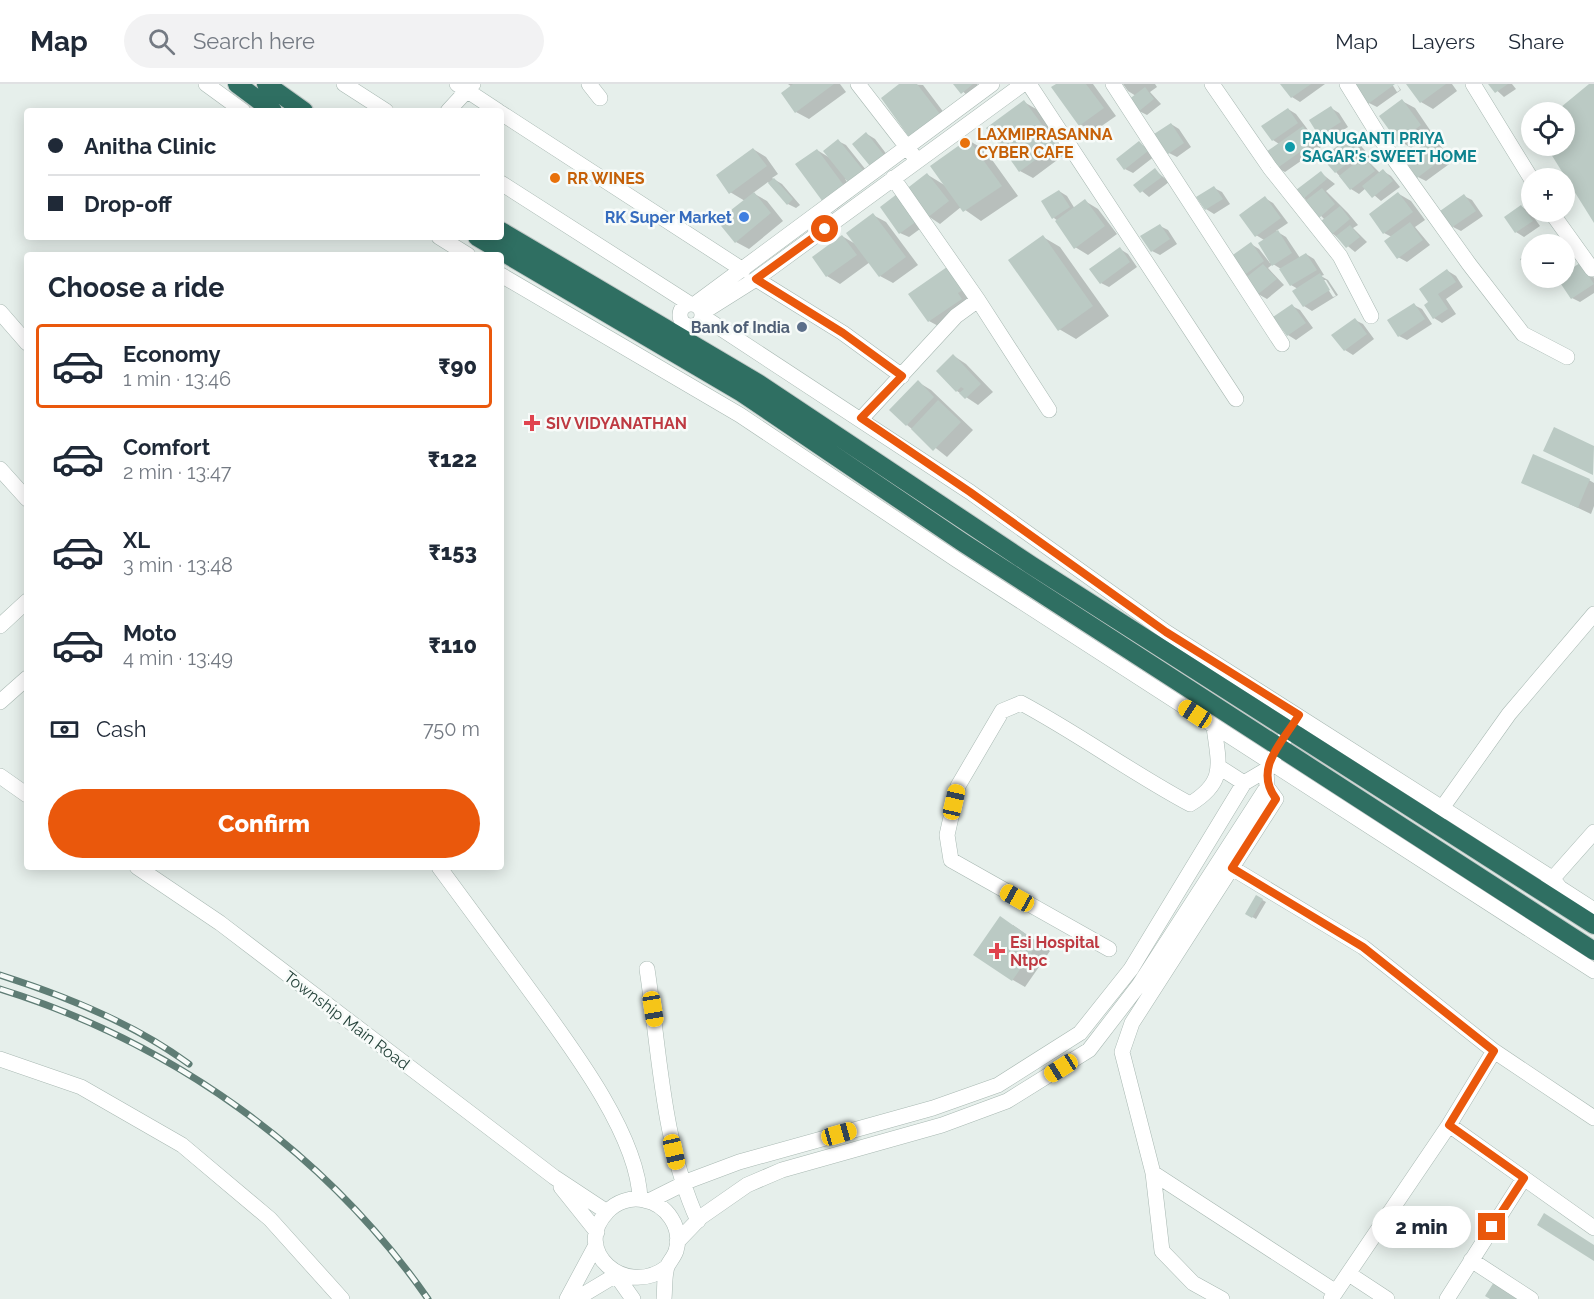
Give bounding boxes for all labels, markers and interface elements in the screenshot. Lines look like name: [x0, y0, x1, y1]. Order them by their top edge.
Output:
search box: [124, 14, 544, 68]
text: Map: [30, 25, 88, 58]
icon: search: [145, 25, 178, 58]
text: Search here: [193, 28, 315, 54]
text: Map: [1335, 29, 1378, 54]
text: Layers: [1411, 29, 1475, 54]
text: Share: [1508, 29, 1564, 54]
map controls: [1521, 102, 1575, 288]
button: locate: [1521, 102, 1575, 156]
place label: LAXMIPRASANNA CYBER CAFE: [977, 125, 1113, 162]
place label: PANUGANTI PRIYA SAGAR's SWEET HOME: [1302, 129, 1477, 166]
text: Anitha Clinic: [84, 133, 216, 159]
marker: LAXMIPRASANNA CYBER CAFE: [958, 136, 972, 150]
marker: PANUGANTI PRIYA SAGAR's SWEET HOME: [1283, 140, 1297, 154]
button: +: [1521, 168, 1575, 222]
place label: RR WINES: [567, 169, 645, 188]
marker: RR WINES: [548, 171, 562, 185]
text: Drop-off: [84, 191, 172, 217]
place label: RK Super Market: [605, 208, 732, 227]
marker: RK Super Market: [737, 210, 751, 224]
route start: [811, 215, 838, 242]
button: −: [1521, 234, 1575, 288]
text: Choose a ride: [48, 272, 224, 303]
place label: Bank of India: [691, 318, 790, 337]
marker: Bank of India: [795, 320, 809, 334]
icon: car: [51, 339, 105, 393]
text: Economy: [123, 341, 221, 367]
text: ₹90: [438, 353, 477, 379]
text: 1 min · 13:46: [123, 367, 231, 391]
marker: SIV VIDYANATHAN: [523, 414, 541, 432]
place label: SIV VIDYANATHAN: [546, 414, 687, 433]
icon: car: [51, 432, 105, 486]
text: Comfort: [123, 434, 210, 460]
text: ₹122: [428, 446, 477, 472]
text: 2 min · 13:47: [123, 460, 231, 484]
icon: car: [51, 525, 105, 579]
text: XL: [123, 527, 150, 553]
text: ₹153: [429, 539, 477, 565]
text: 3 min · 13:48: [123, 553, 233, 577]
icon: car: [51, 618, 105, 672]
text: Moto: [123, 620, 177, 646]
text: ₹110: [428, 632, 477, 658]
text: 4 min · 13:49: [123, 646, 233, 670]
car: [1175, 697, 1215, 731]
icon: cash: [48, 713, 81, 746]
text: Cash: [96, 716, 147, 742]
text: 750 m: [423, 717, 480, 741]
car: [941, 782, 967, 822]
button: Confirm: [48, 789, 480, 858]
car: [997, 881, 1037, 915]
place label: Esi Hospital Ntpc: [1010, 933, 1100, 970]
marker: Esi Hospital Ntpc: [988, 942, 1006, 960]
street label: Township Main Road: [280, 967, 413, 1074]
car: [641, 990, 665, 1028]
car: [1041, 1051, 1081, 1085]
car: [819, 1120, 859, 1148]
car: [661, 1132, 687, 1172]
callout: 2 min: [1372, 1206, 1471, 1248]
route end: [1478, 1213, 1505, 1240]
text: 2 min: [1395, 1215, 1448, 1239]

